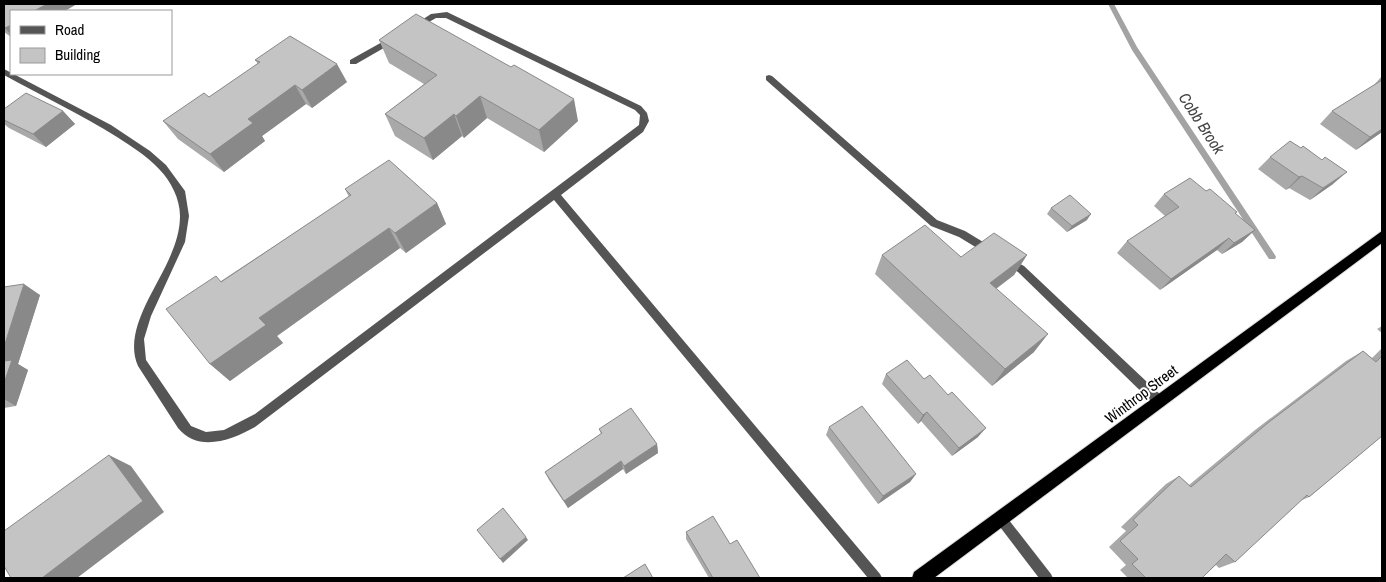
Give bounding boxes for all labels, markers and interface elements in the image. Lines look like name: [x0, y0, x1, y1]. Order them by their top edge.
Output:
legend: [10, 10, 172, 75]
text: Road: [55, 19, 84, 40]
text: Building: [55, 44, 100, 65]
water label: Cobb Brook: [1174, 88, 1230, 158]
street label: Winthrop Street: [1100, 359, 1182, 428]

